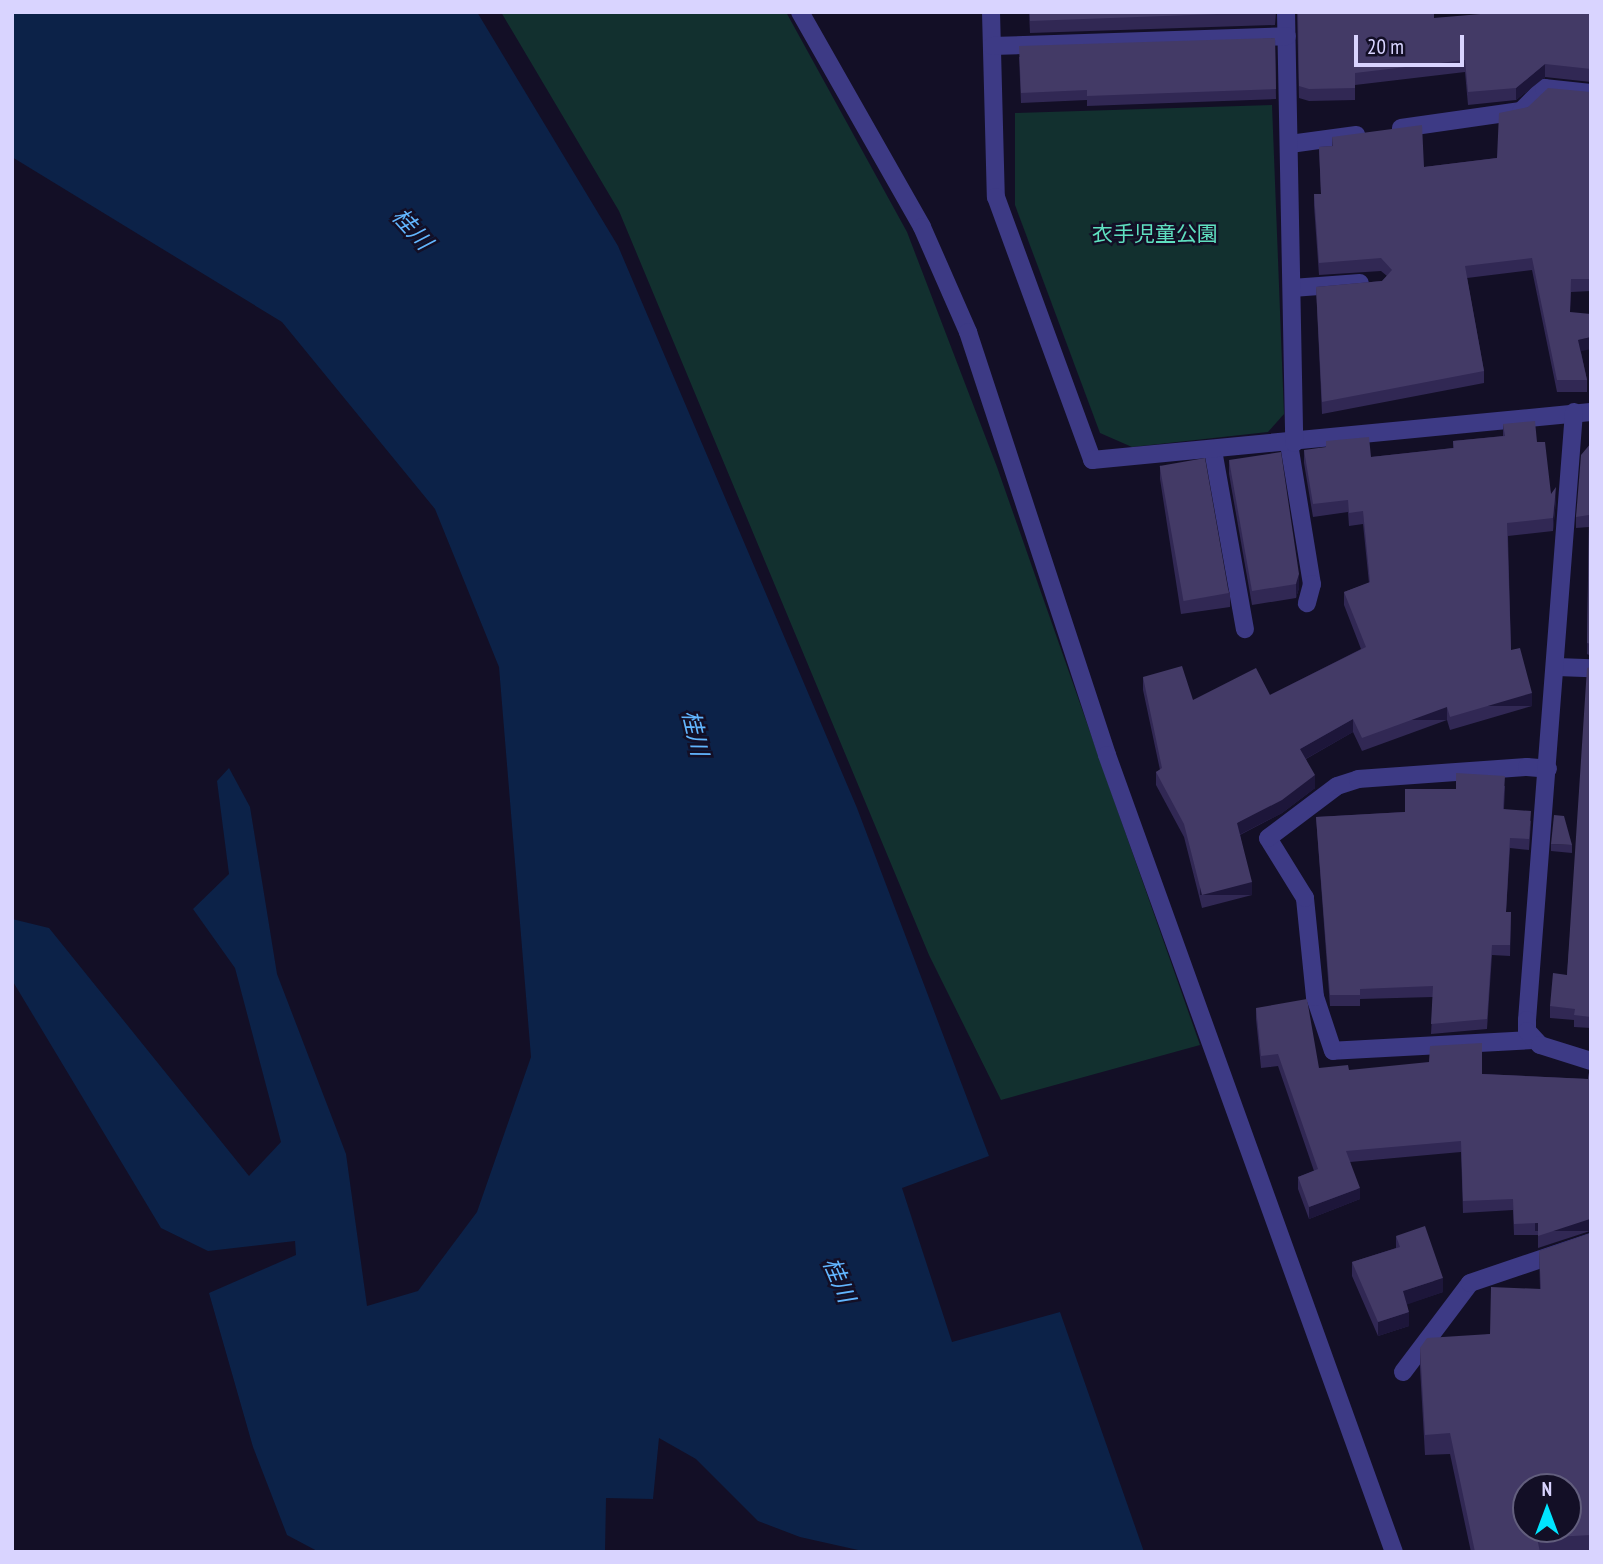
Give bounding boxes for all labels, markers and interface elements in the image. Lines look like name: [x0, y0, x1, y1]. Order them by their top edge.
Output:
scale bar: [1358, 21, 1468, 65]
text: 20 m: [1367, 33, 1404, 60]
water label: 桂川: [386, 203, 438, 255]
park label: 衣手児童公園: [1092, 221, 1218, 247]
water label: 桂川: [676, 707, 714, 759]
water label: 桂川: [817, 1253, 861, 1307]
north arrow: [1512, 1473, 1582, 1543]
text: N: [1542, 1477, 1552, 1501]

